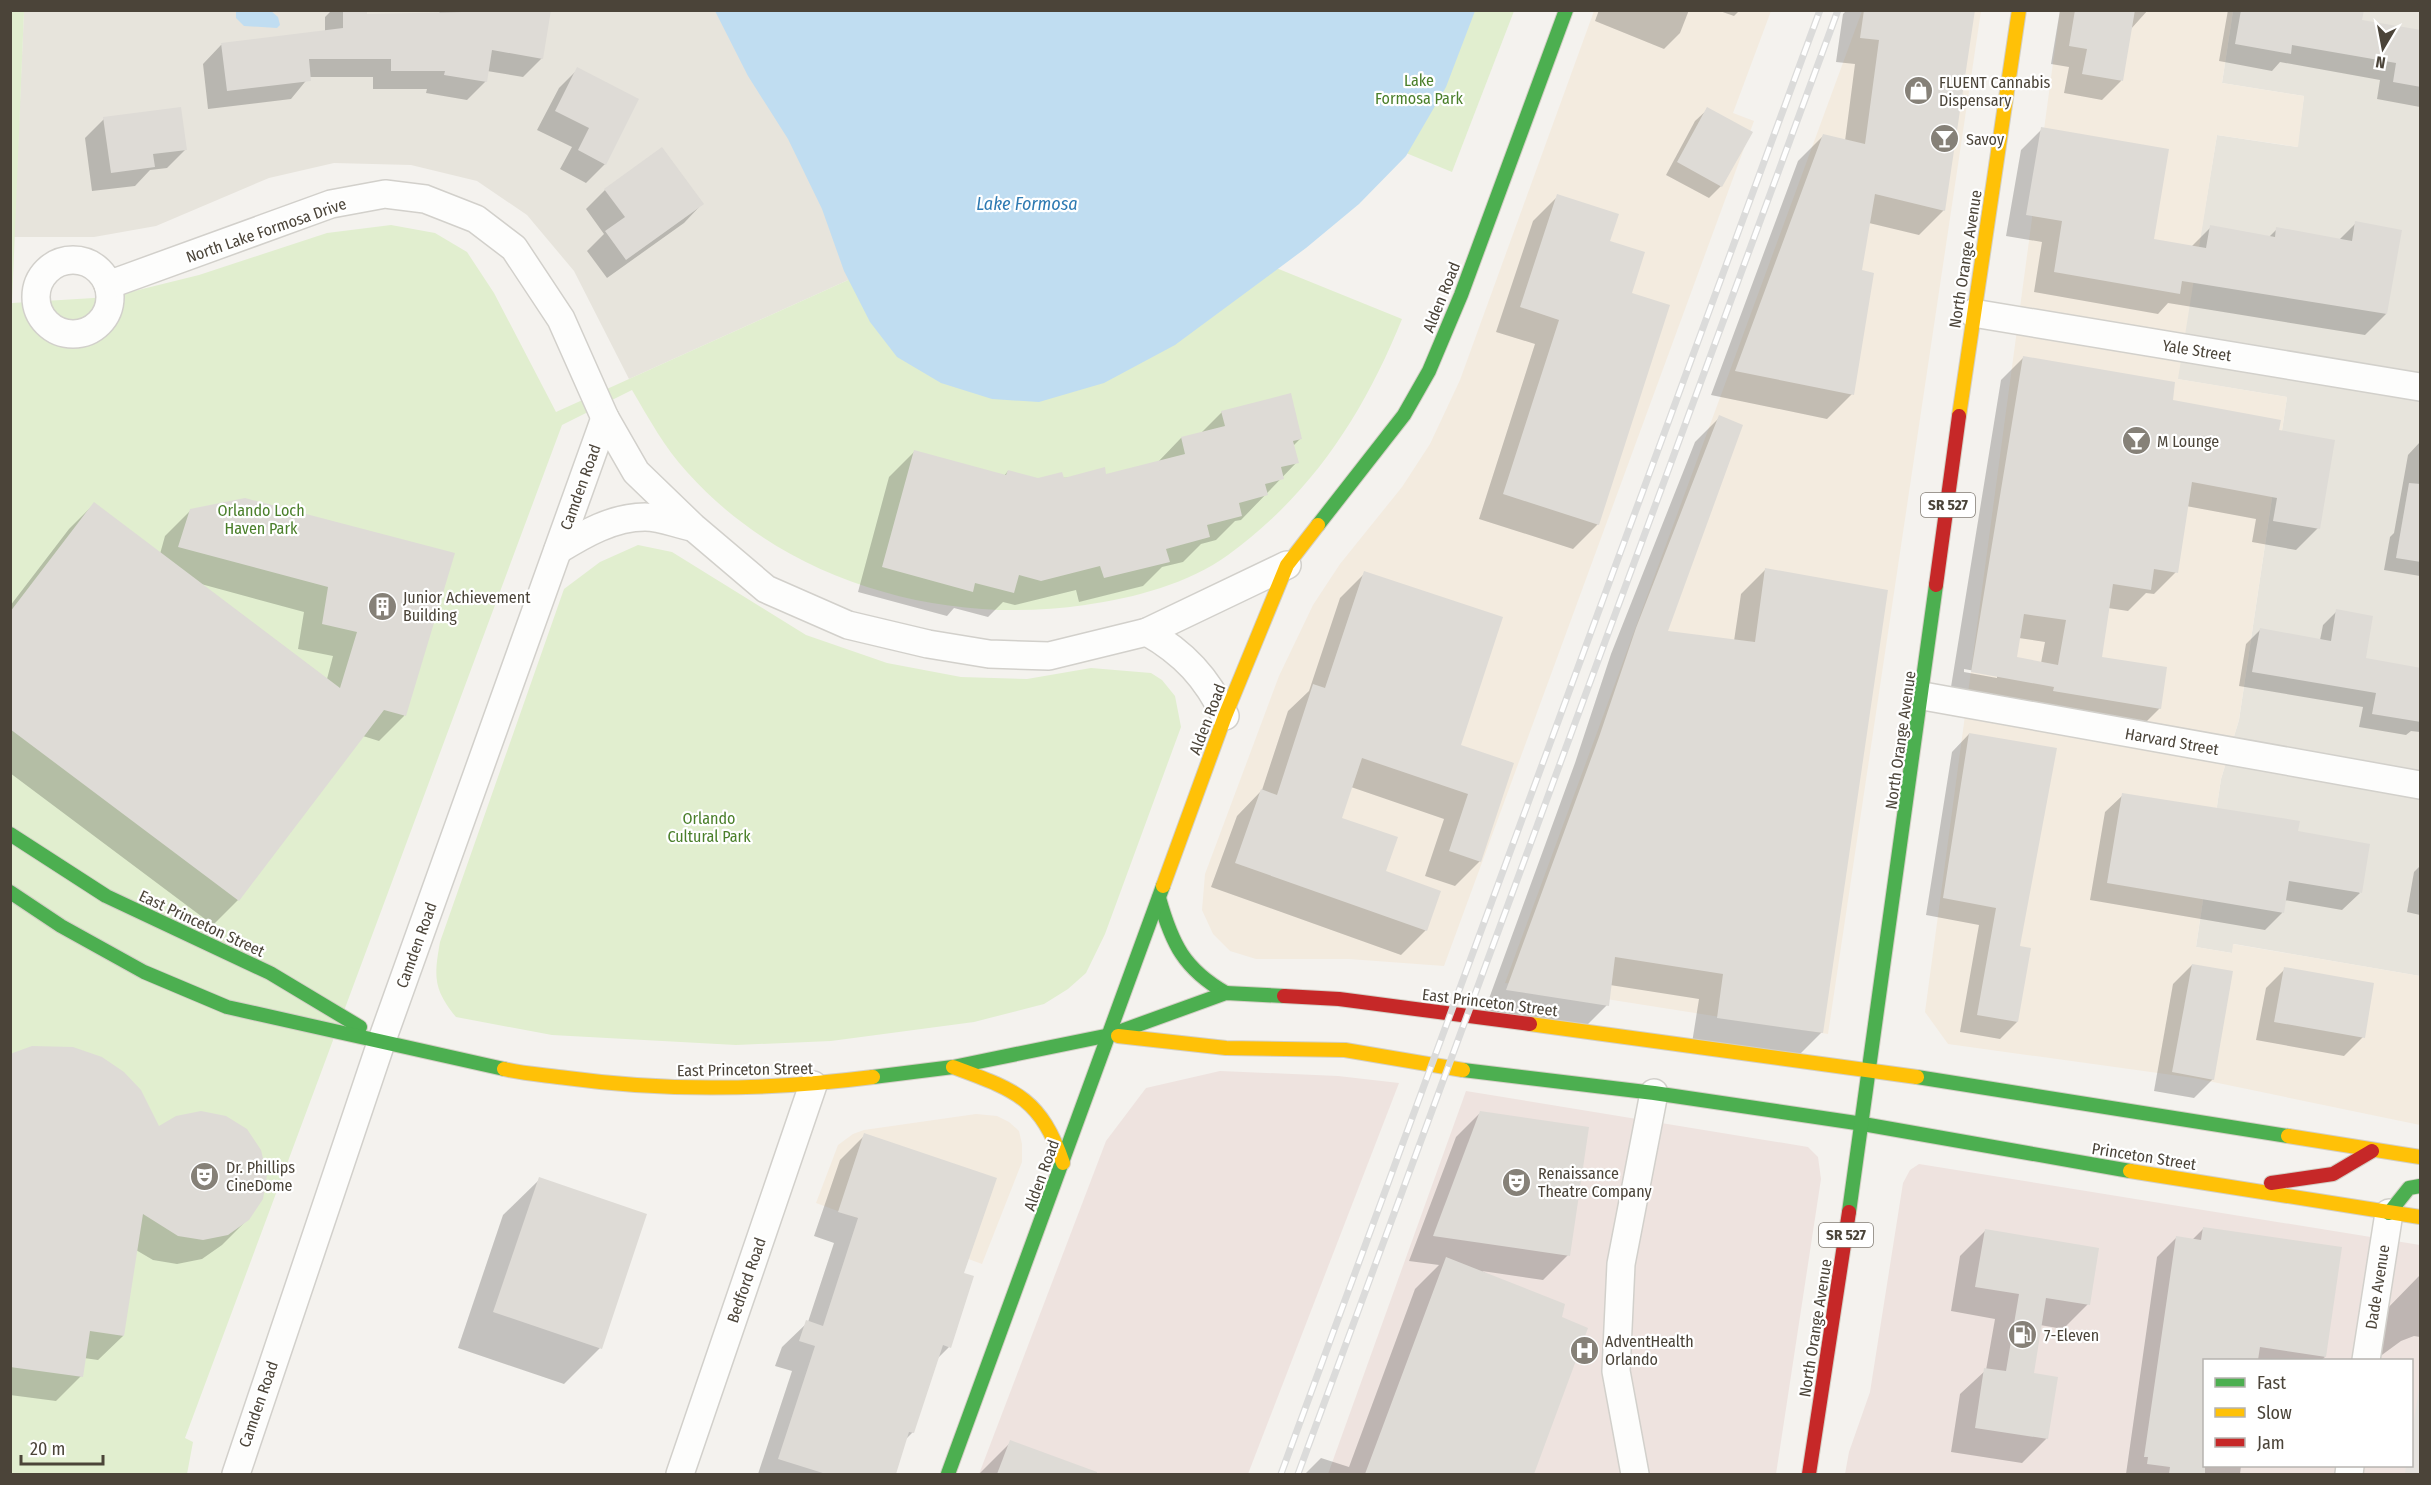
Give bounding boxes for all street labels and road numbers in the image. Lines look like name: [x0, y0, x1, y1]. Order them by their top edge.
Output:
street label: North Orange Avenue: [1945, 189, 1986, 329]
street label: North Lake Formosa Drive: [184, 194, 349, 267]
street label: Alden Road: [1419, 259, 1464, 335]
street label: Yale Street: [2161, 336, 2234, 365]
street label: Camden Road: [556, 442, 605, 533]
road number: SR 527: [1921, 493, 1975, 517]
street label: North Orange Avenue: [1881, 670, 1920, 810]
street label: Alden Road: [1185, 681, 1230, 757]
street label: Harvard Street: [2124, 724, 2221, 759]
street label: East Princeton Street: [136, 886, 268, 961]
street label: Camden Road: [392, 900, 441, 991]
street label: East Princeton Street: [1421, 985, 1560, 1020]
street label: East Princeton Street: [677, 1059, 814, 1080]
street label: Alden Road: [1020, 1137, 1063, 1213]
street label: Princeton Street: [2090, 1139, 2198, 1174]
road number: SR 527: [1819, 1223, 1873, 1247]
street label: Bedford Road: [723, 1235, 770, 1325]
street label: Dade Avenue: [2361, 1243, 2394, 1331]
street label: North Orange Avenue: [1795, 1258, 1836, 1398]
street label: Camden Road: [235, 1359, 282, 1450]

